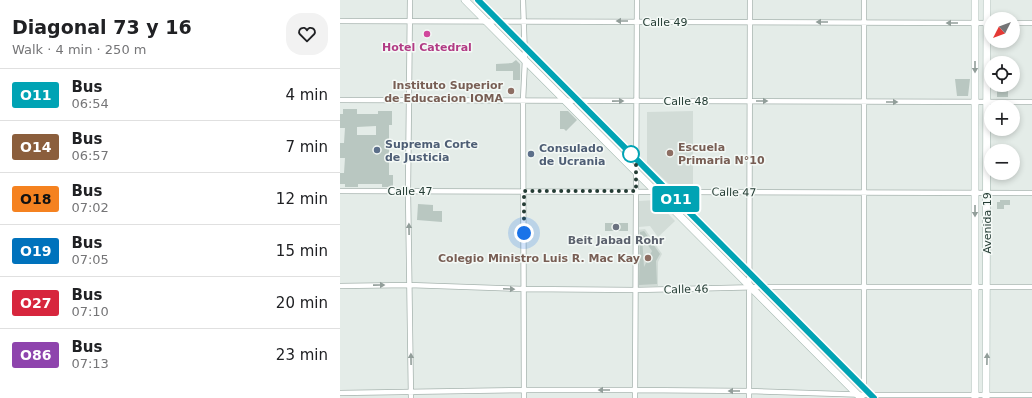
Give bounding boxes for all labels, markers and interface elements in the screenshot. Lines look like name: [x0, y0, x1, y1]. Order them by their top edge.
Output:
north arrow: [984, 12, 1020, 48]
map controls: [984, 12, 1020, 180]
button: heart: [286, 13, 328, 55]
text: Diagonal 73 y 16: [12, 16, 192, 38]
street label: Calle 49: [643, 16, 687, 29]
one-way arrow: [615, 18, 628, 24]
one-way arrow: [815, 19, 828, 25]
one-way arrow: [945, 20, 958, 26]
marker: Hotel Catedral: [422, 29, 432, 39]
place label: Hotel Catedral: [382, 41, 472, 54]
text: Walk · 4 min · 250 m: [12, 42, 146, 57]
button: locate: [984, 56, 1020, 92]
one-way arrow: [972, 61, 978, 74]
text: Bus: [71, 78, 102, 96]
place label: Instituto Superior de Educacion IOMA: [384, 79, 504, 105]
text: 4 min: [285, 86, 328, 104]
marker: Instituto Superior de Educacion IOMA: [506, 86, 516, 96]
text: O11: [20, 87, 51, 103]
street label: Calle 48: [664, 95, 708, 108]
text: 06:54: [71, 96, 109, 111]
one-way arrow: [612, 98, 625, 104]
one-way arrow: [756, 98, 769, 104]
one-way arrow: [886, 99, 899, 105]
button: +: [984, 100, 1020, 136]
text: Bus: [71, 130, 102, 148]
text: 7 min: [285, 138, 328, 156]
place label: Suprema Corte de Justicia: [385, 138, 478, 164]
text: O14: [20, 139, 51, 155]
place label: Escuela Primaria N°10: [678, 141, 765, 167]
place label: Consulado de Ucrania: [539, 142, 606, 168]
button: −: [984, 144, 1020, 180]
marker: Suprema Corte de Justicia: [372, 145, 382, 155]
unlabelled marker: [622, 145, 640, 163]
text: 06:57: [71, 148, 109, 163]
marker: Escuela Primaria N°10: [665, 148, 675, 158]
marker: Consulado de Ucrania: [526, 149, 536, 159]
text: Bus: [71, 182, 102, 200]
street label: Calle 47: [388, 185, 432, 198]
line badge: O11: [653, 186, 699, 212]
street label: Calle 47: [711, 186, 756, 199]
text: 12 min: [276, 190, 328, 208]
text: O18: [20, 191, 51, 207]
text: O11: [660, 191, 692, 207]
street label: Avenida 19: [981, 192, 994, 254]
text: 07:02: [71, 200, 109, 215]
one-way arrow: [972, 205, 978, 218]
one-way arrow: [406, 222, 412, 235]
marker: Beit Jabad Rohr: [611, 222, 621, 232]
your location: [514, 223, 534, 243]
text: Bus: [71, 234, 102, 252]
place label: Beit Jabad Rohr: [568, 234, 665, 247]
text: 15 min: [276, 242, 328, 260]
text: O19: [20, 243, 51, 259]
text: 07:05: [71, 252, 109, 267]
place label: Colegio Ministro Luis R. Mac Kay: [438, 252, 640, 265]
marker: Colegio Ministro Luis R. Mac Kay: [643, 253, 653, 263]
one-way arrow: [373, 282, 385, 289]
street label: Calle 46: [664, 283, 709, 296]
one-way arrow: [503, 285, 515, 292]
text: Bus: [71, 286, 102, 304]
text: 20 min: [276, 294, 328, 312]
text: O27: [20, 295, 51, 311]
text: 07:10: [71, 304, 109, 319]
text: Bus: [71, 338, 102, 356]
text: 23 min: [276, 346, 328, 364]
text: O86: [20, 347, 51, 363]
one-way arrow: [408, 352, 414, 365]
one-way arrow: [983, 353, 990, 365]
text: 07:13: [71, 356, 109, 371]
one-way arrow: [597, 387, 610, 393]
one-way arrow: [727, 388, 740, 394]

